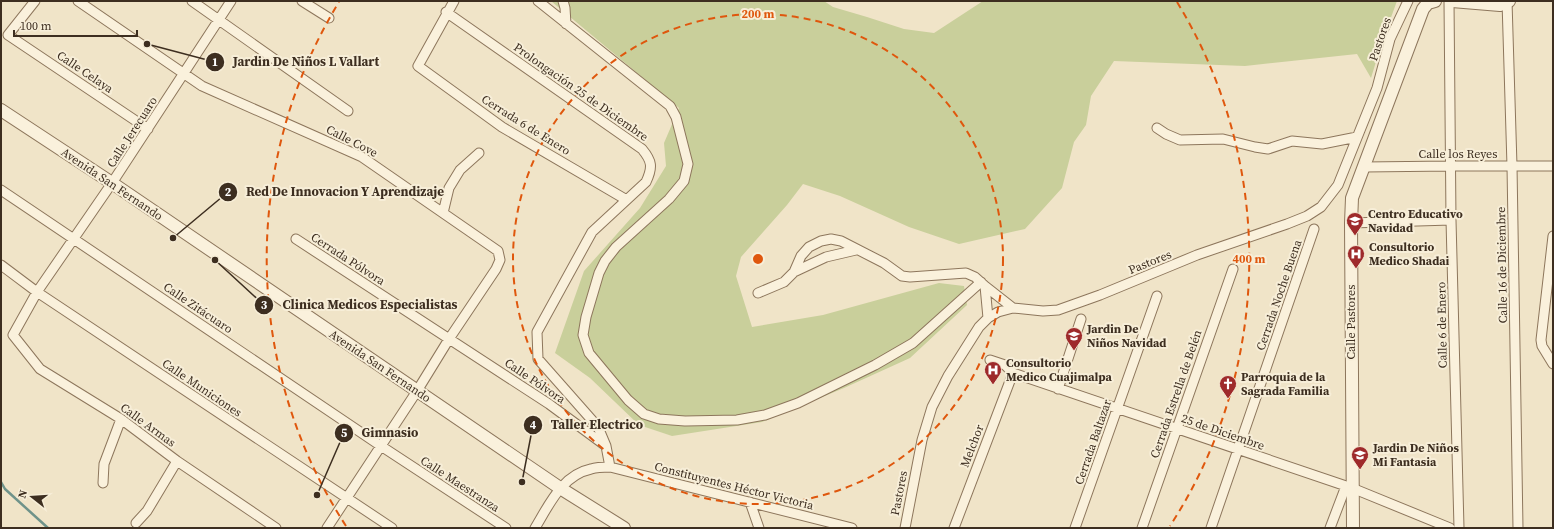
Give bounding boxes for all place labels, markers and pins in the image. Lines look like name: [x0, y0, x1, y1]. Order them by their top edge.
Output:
callout: Jardin De Niños L Vallart: [205, 49, 387, 74]
callout: Red De Innovacion Y Aprendizaje: [218, 179, 453, 204]
place label: Centro Educativo Navidad: [1368, 206, 1463, 236]
school or university icon: Centro Educativo Navidad: [1345, 211, 1365, 236]
place label: Consultorio Medico Shadai: [1369, 239, 1450, 269]
hospital icon: Consultorio Medico Shadai: [1346, 244, 1366, 269]
centre of rings: [751, 252, 765, 266]
callout: Clinica Medicos Especialistas: [254, 292, 465, 317]
place label: Jardin De Niños Navidad: [1086, 321, 1166, 351]
school or university icon: Jardin De Niños Navidad: [1064, 326, 1084, 351]
place label: Consultorio Medico Cuajimalpa: [1006, 355, 1113, 385]
hospital icon: Consultorio Medico Cuajimalpa: [983, 360, 1003, 385]
place label: Parroquia de la Sagrada Familia: [1241, 369, 1330, 399]
church icon: Parroquia de la Sagrada Familia: [1218, 374, 1238, 399]
callout: Taller Electrico: [523, 412, 652, 437]
callout: Gimnasio: [334, 420, 427, 445]
place label: Jardin De Niños Mi Fantasia: [1372, 440, 1459, 470]
school or university icon: Jardin De Niños Mi Fantasia: [1350, 445, 1370, 470]

